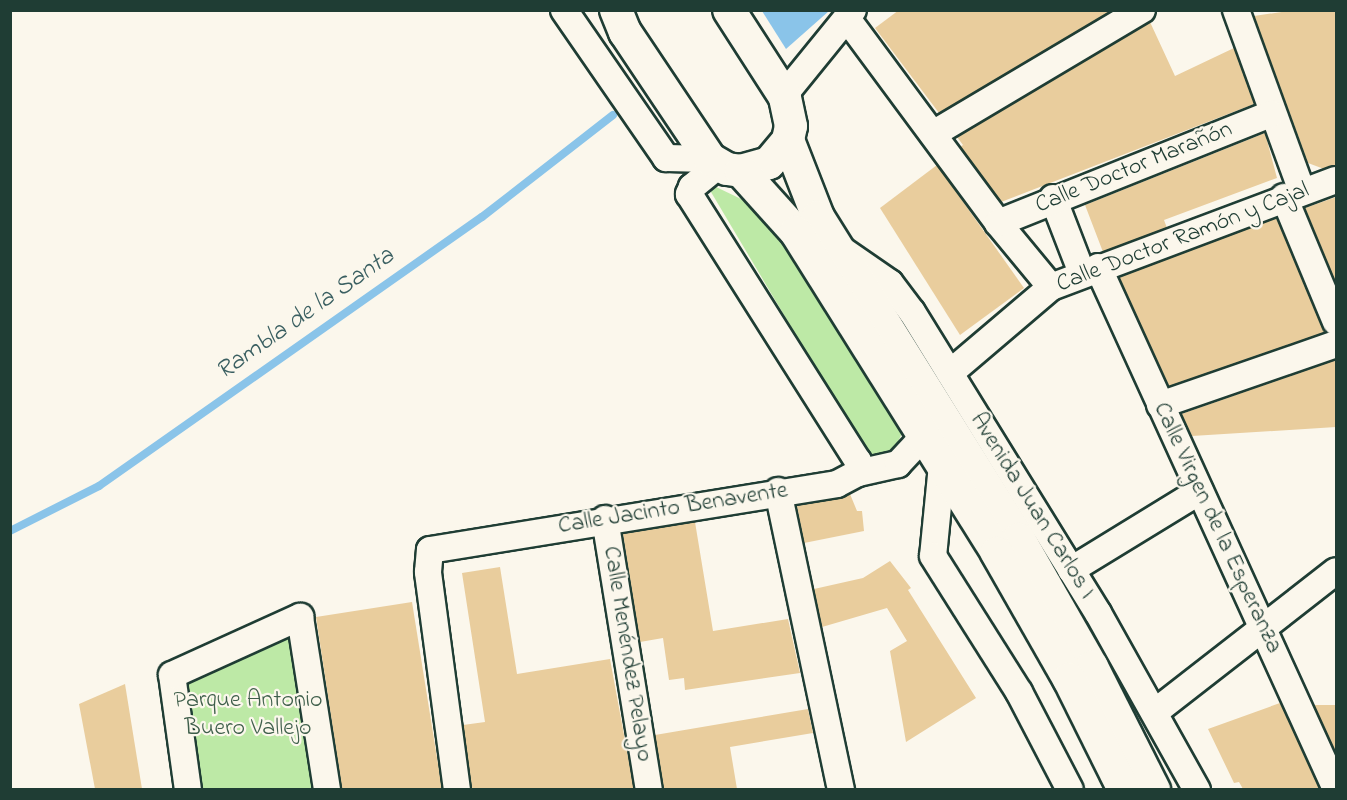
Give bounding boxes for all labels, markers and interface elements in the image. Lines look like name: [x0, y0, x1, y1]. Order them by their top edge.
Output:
street label: Calle Doctor Marañón: [1031, 115, 1237, 221]
street label: Calle Doctor Ramón y Cajal: [1053, 177, 1313, 299]
water label: Rambla de la Santa: [211, 242, 401, 388]
street label: Calle Virgen de la Esperanza: [1146, 398, 1288, 658]
street label: Avenida Juan Carlos I: [963, 408, 1101, 604]
street label: Calle Jacinto Benavente: [556, 477, 790, 541]
street label: Calle Menéndez Pelayo: [596, 544, 658, 764]
park label: Parque Antonio Buero Vallejo: [173, 687, 323, 743]

